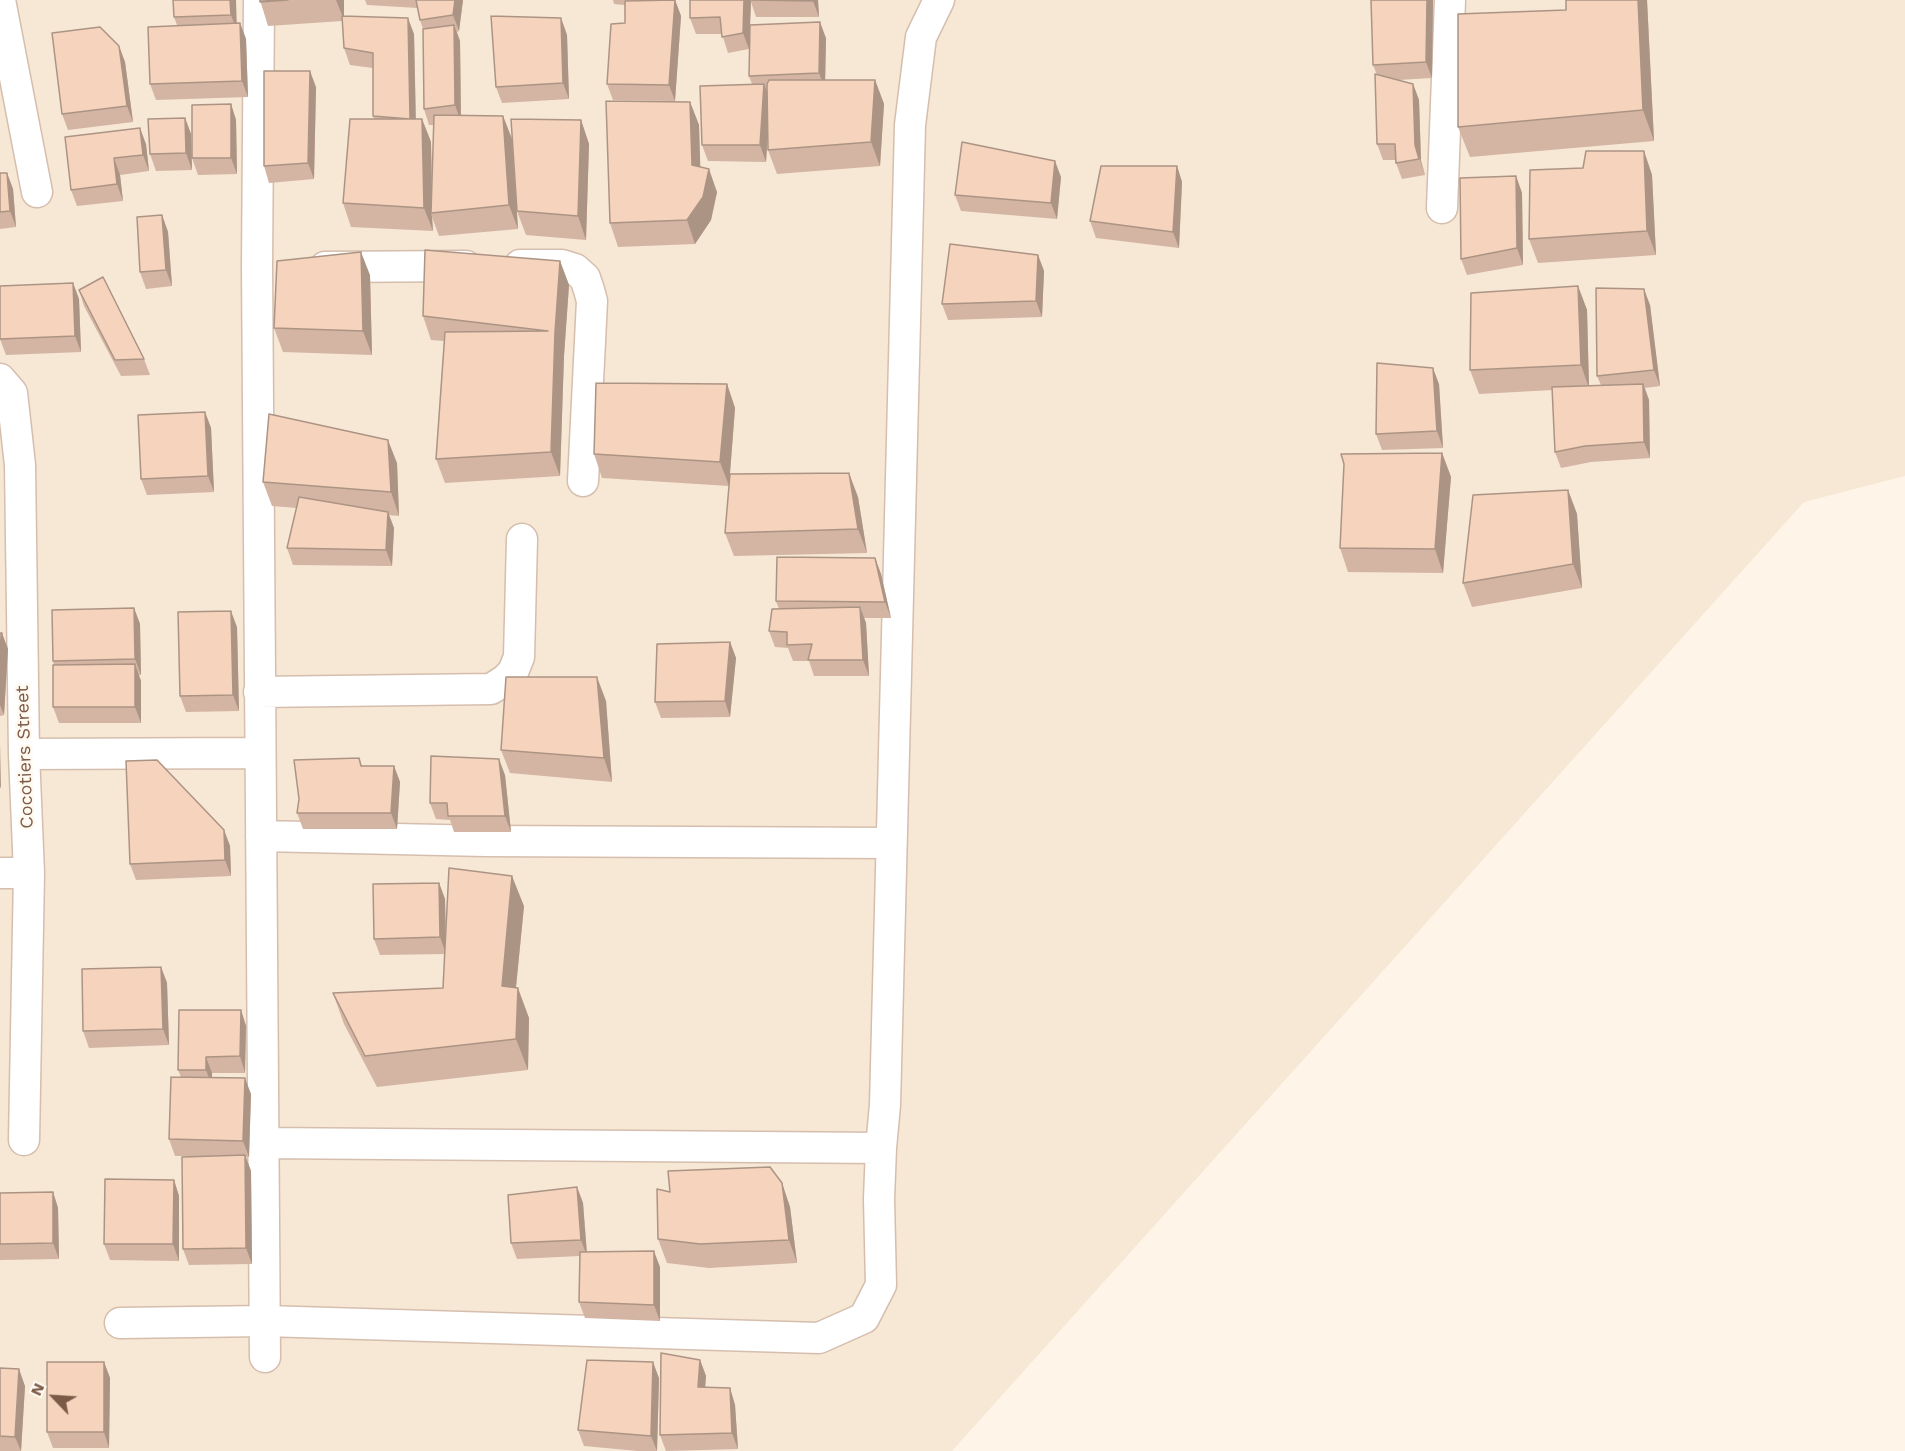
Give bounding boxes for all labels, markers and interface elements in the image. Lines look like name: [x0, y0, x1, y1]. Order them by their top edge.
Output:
street label: Cocotiers Street: [12, 685, 38, 829]
north arrow: [24, 1367, 84, 1427]
text: N: [26, 1380, 48, 1399]

